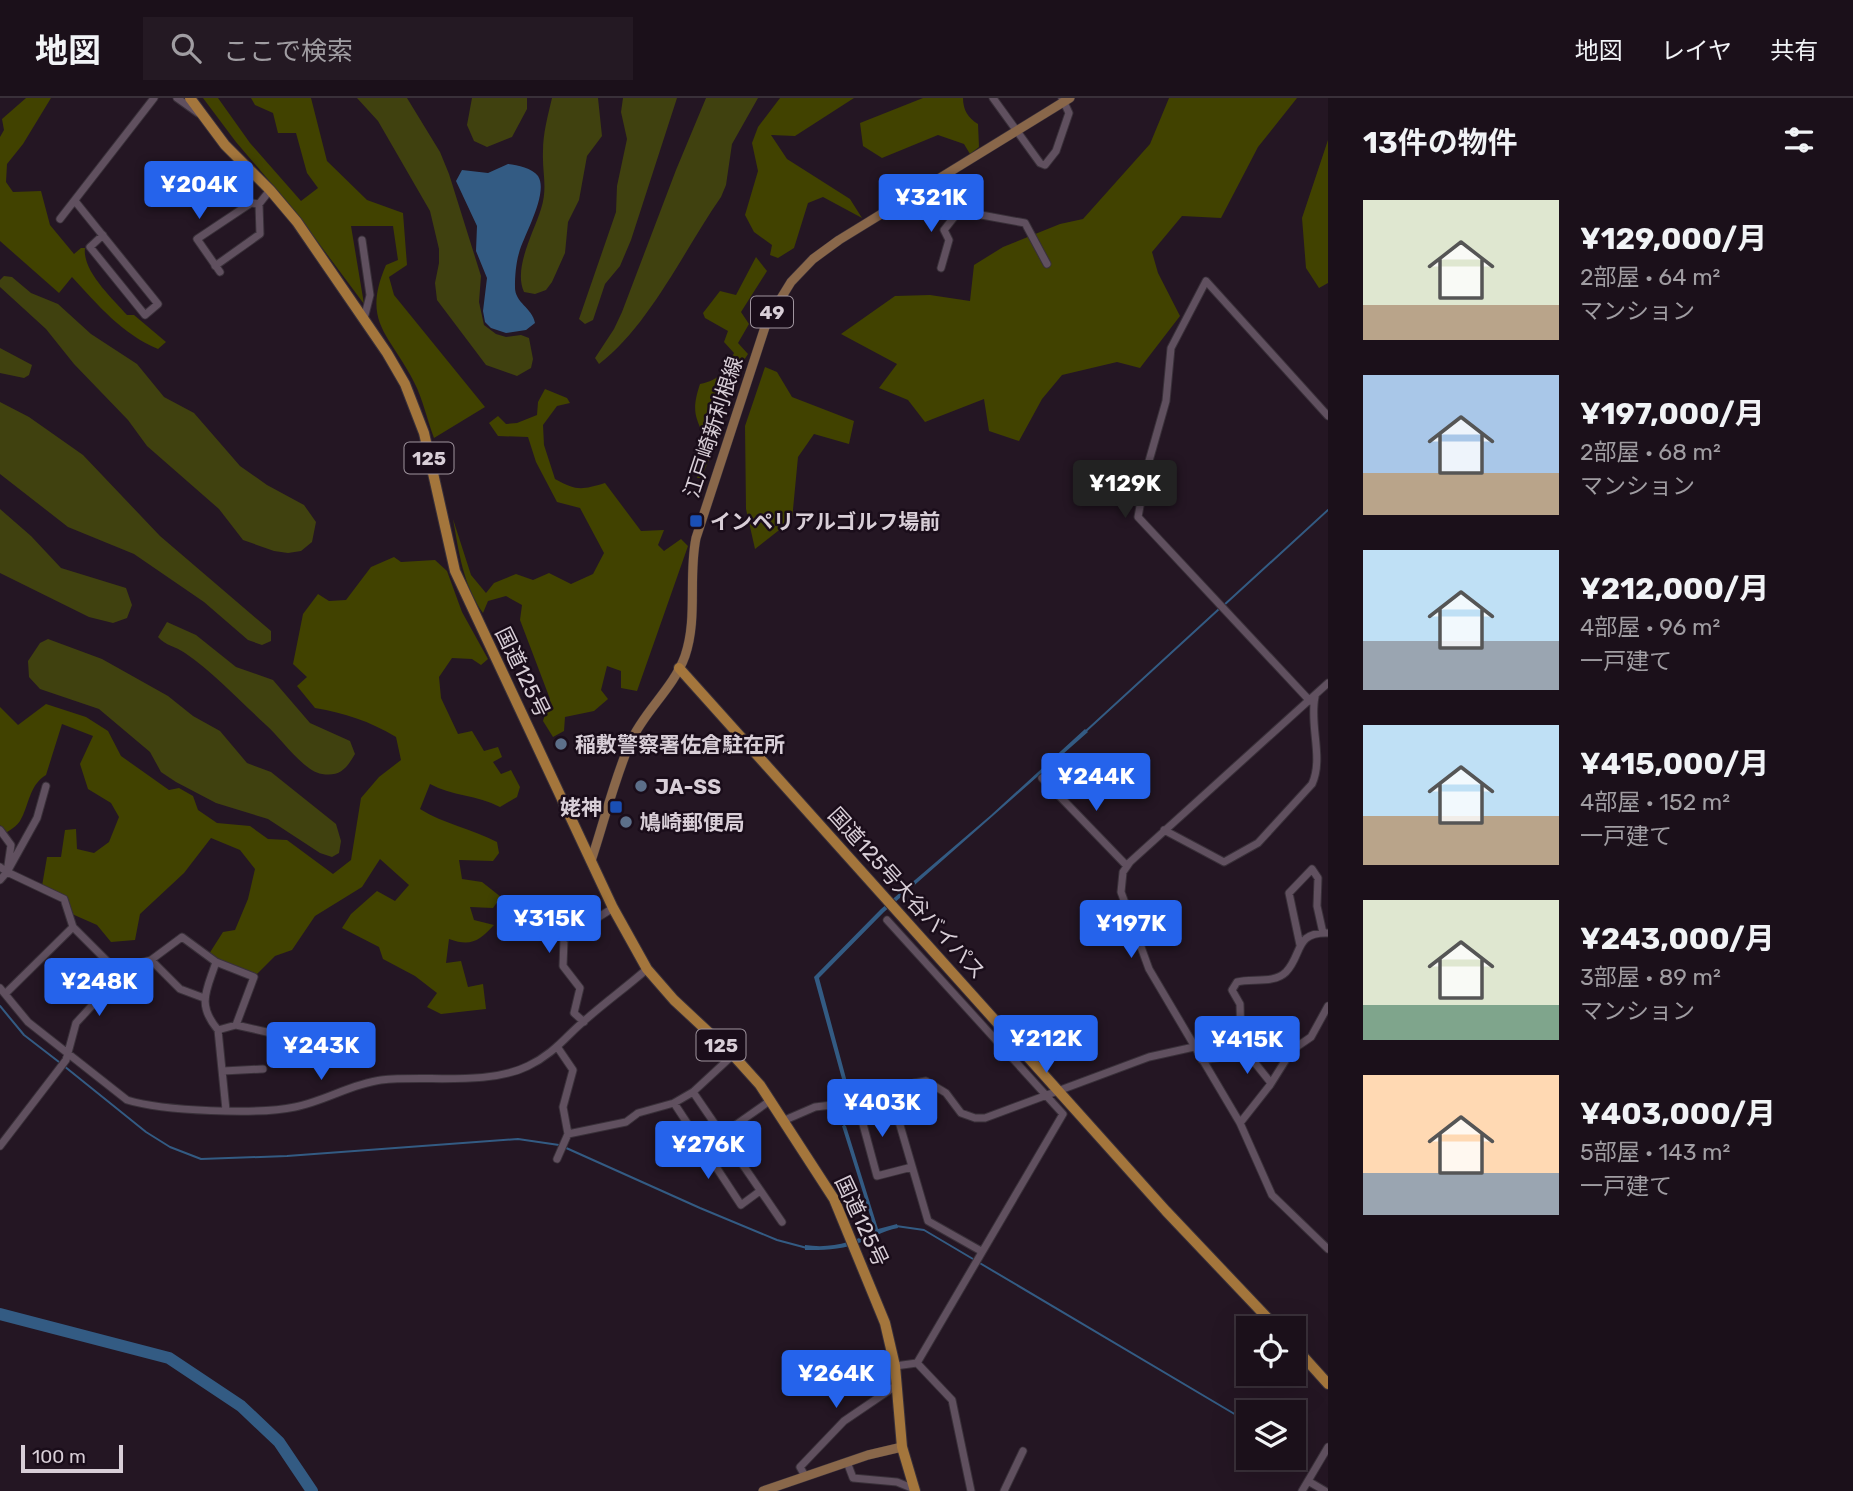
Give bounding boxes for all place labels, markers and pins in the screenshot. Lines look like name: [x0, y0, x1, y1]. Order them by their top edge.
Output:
pin: ¥204K: [150, 162, 248, 221]
pin: ¥321K: [882, 174, 980, 234]
pin: ¥129K: [1076, 460, 1174, 520]
place label: インペリアルゴルフ場前: [710, 509, 940, 534]
marker: インペリアルゴルフ場前: [688, 513, 704, 529]
place label: 稲敷警察署佐倉駐在所: [575, 732, 785, 757]
marker: 稲敷警察署佐倉駐在所: [553, 736, 569, 752]
pin: ¥244K: [1047, 754, 1145, 813]
place label: JA-SS: [655, 774, 721, 799]
marker: JA-SS: [633, 778, 649, 794]
place label: 姥神: [560, 795, 602, 820]
marker: 姥神: [608, 799, 624, 815]
place label: 鳩崎郵便局: [640, 810, 745, 835]
marker: 鳩崎郵便局: [618, 814, 634, 830]
pin: ¥315K: [500, 896, 598, 955]
pin: ¥197K: [1082, 900, 1180, 960]
pin: ¥248K: [50, 958, 148, 1018]
pin: ¥212K: [997, 1016, 1095, 1075]
pin: ¥415K: [1198, 1016, 1296, 1076]
pin: ¥243K: [272, 1023, 370, 1082]
pin: ¥403K: [833, 1080, 931, 1139]
pin: ¥276K: [659, 1122, 757, 1181]
pin: ¥264K: [787, 1350, 885, 1410]

